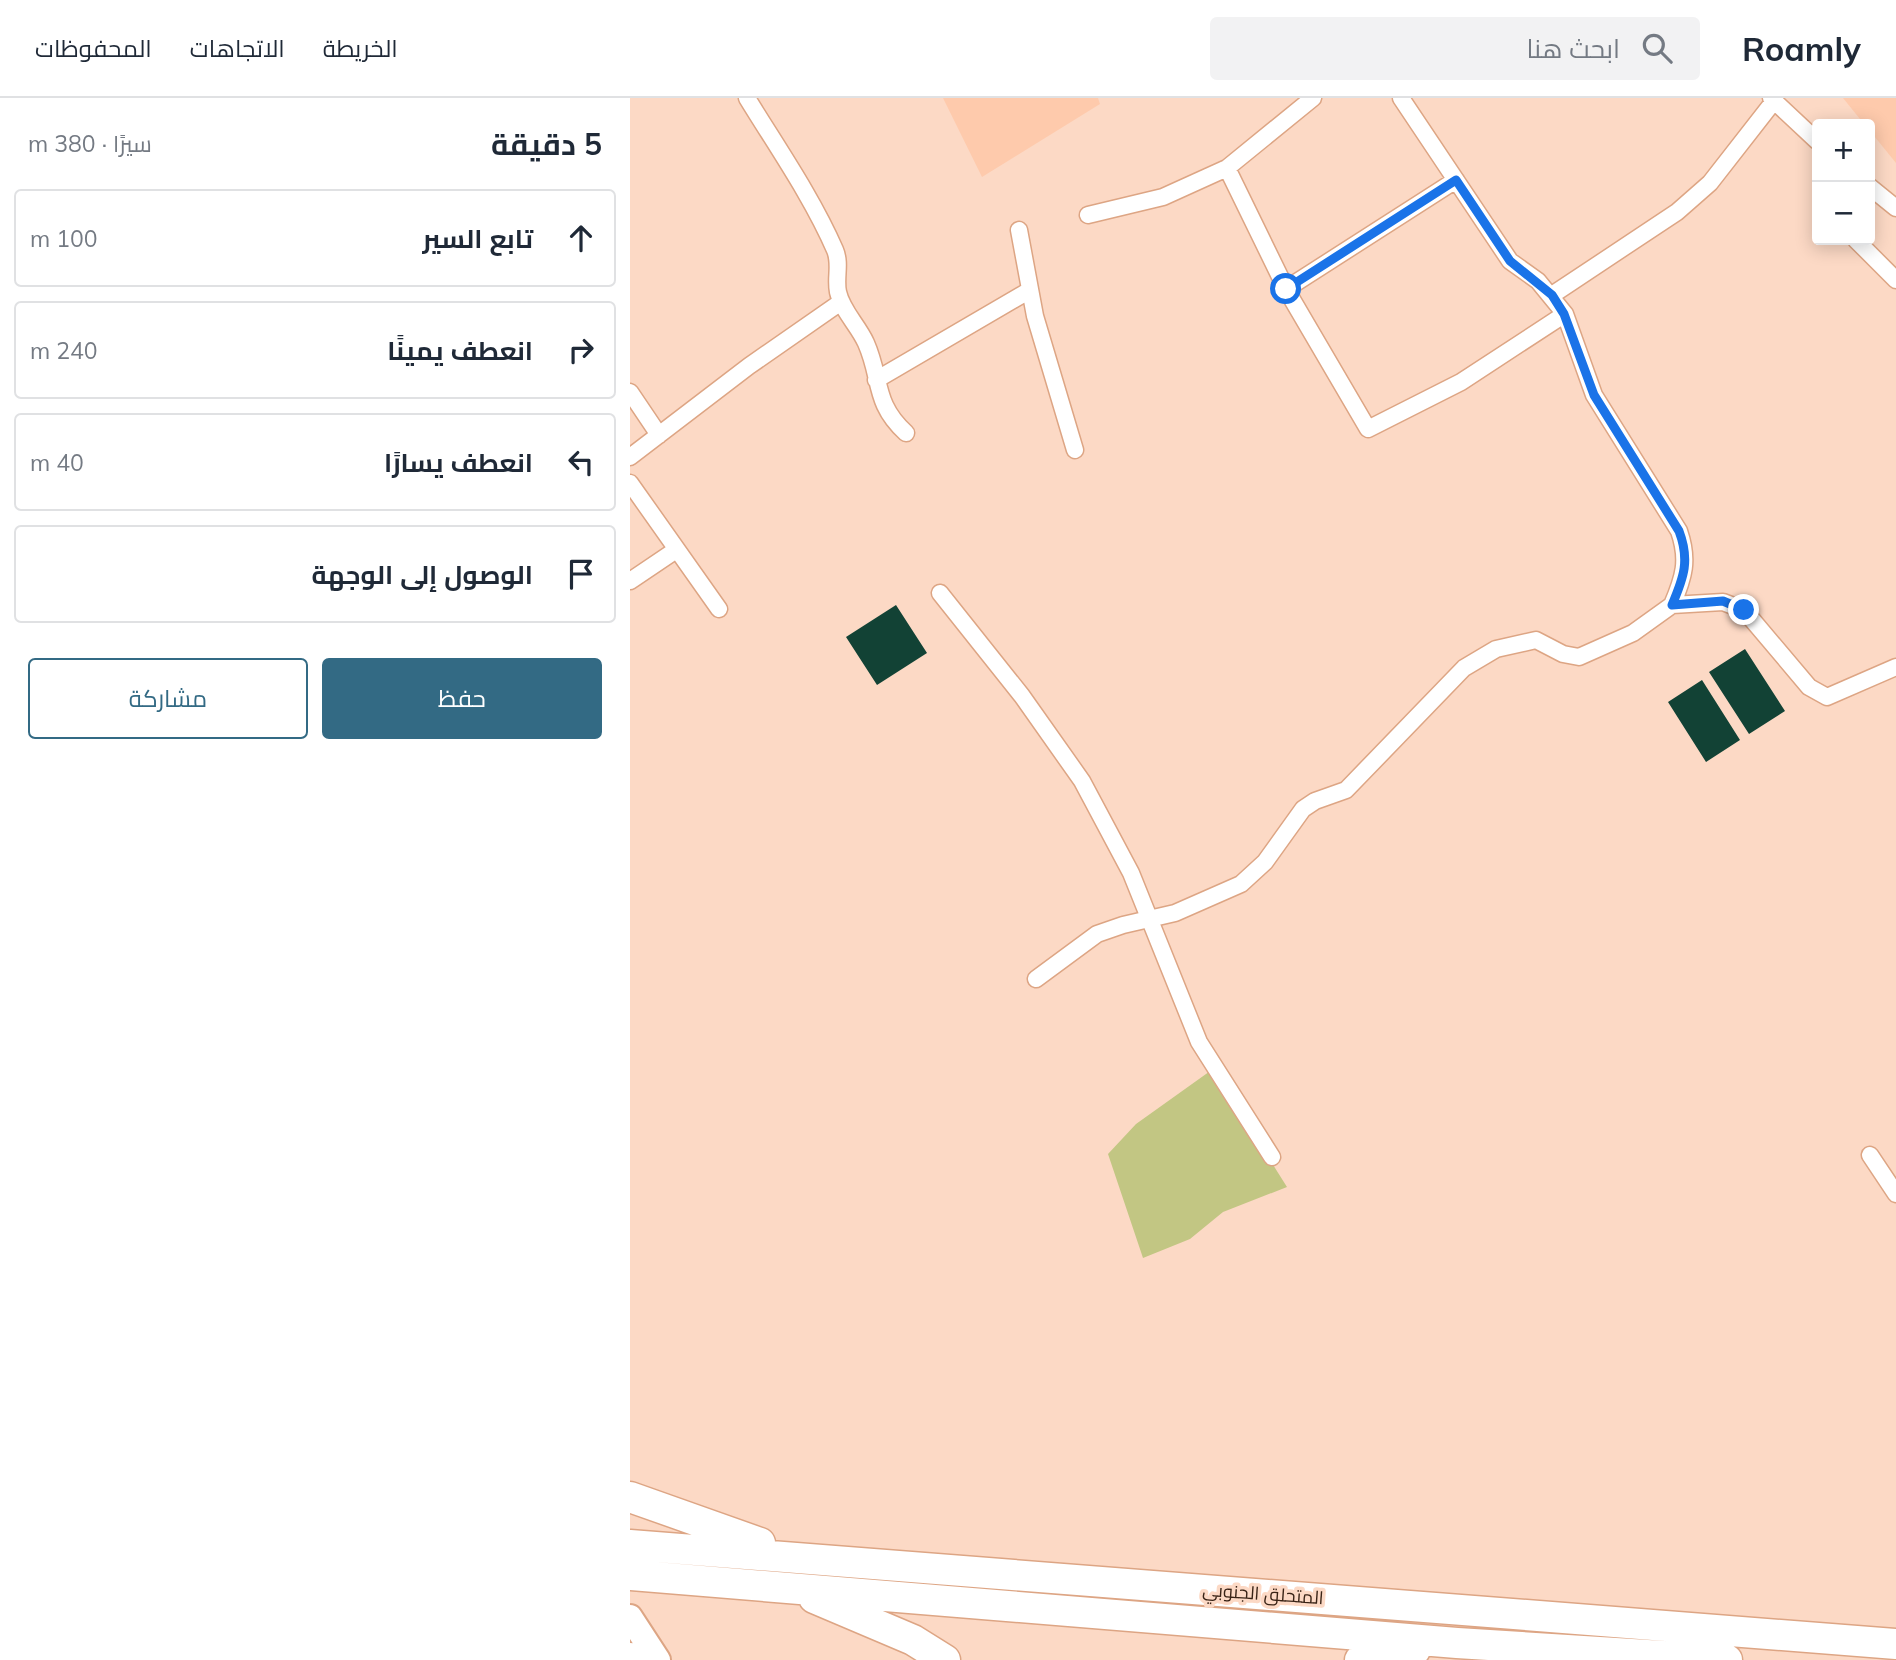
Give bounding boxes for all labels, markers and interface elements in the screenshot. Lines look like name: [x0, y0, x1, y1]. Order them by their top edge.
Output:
search box: [1210, 17, 1700, 80]
text: Roamly: [1742, 28, 1861, 69]
icon: search: [1638, 29, 1676, 67]
text: ابحث هنا: [1526, 32, 1620, 65]
text: المحفوظات: [35, 33, 152, 63]
text: الاتجاهات: [190, 33, 285, 63]
text: الخريطة: [323, 33, 398, 63]
map controls: [1812, 119, 1875, 245]
button: +: [1812, 119, 1875, 182]
text: 5 دقيقة: [491, 125, 602, 163]
text: سيرًا · 380 m: [28, 129, 152, 158]
button: −: [1812, 182, 1875, 245]
icon: ahead: [562, 219, 600, 257]
text: تابع السير: [422, 222, 533, 255]
text: 100 m: [30, 224, 98, 253]
route start: [1270, 273, 1301, 304]
icon: right: [562, 331, 600, 369]
text: انعطف يمينًا: [387, 334, 533, 367]
text: 240 m: [30, 336, 98, 365]
icon: left: [562, 443, 600, 481]
text: انعطف يسارًا: [384, 446, 533, 479]
text: 40 m: [30, 448, 84, 477]
icon: arrive: [562, 555, 600, 593]
text: الوصول إلى الوجهة: [312, 558, 533, 591]
route end: [1728, 594, 1759, 625]
button: مشاركة: [28, 658, 308, 739]
button: حفظ: [322, 658, 602, 739]
street label: المتحلق الجنوبي: [1201, 1578, 1324, 1612]

